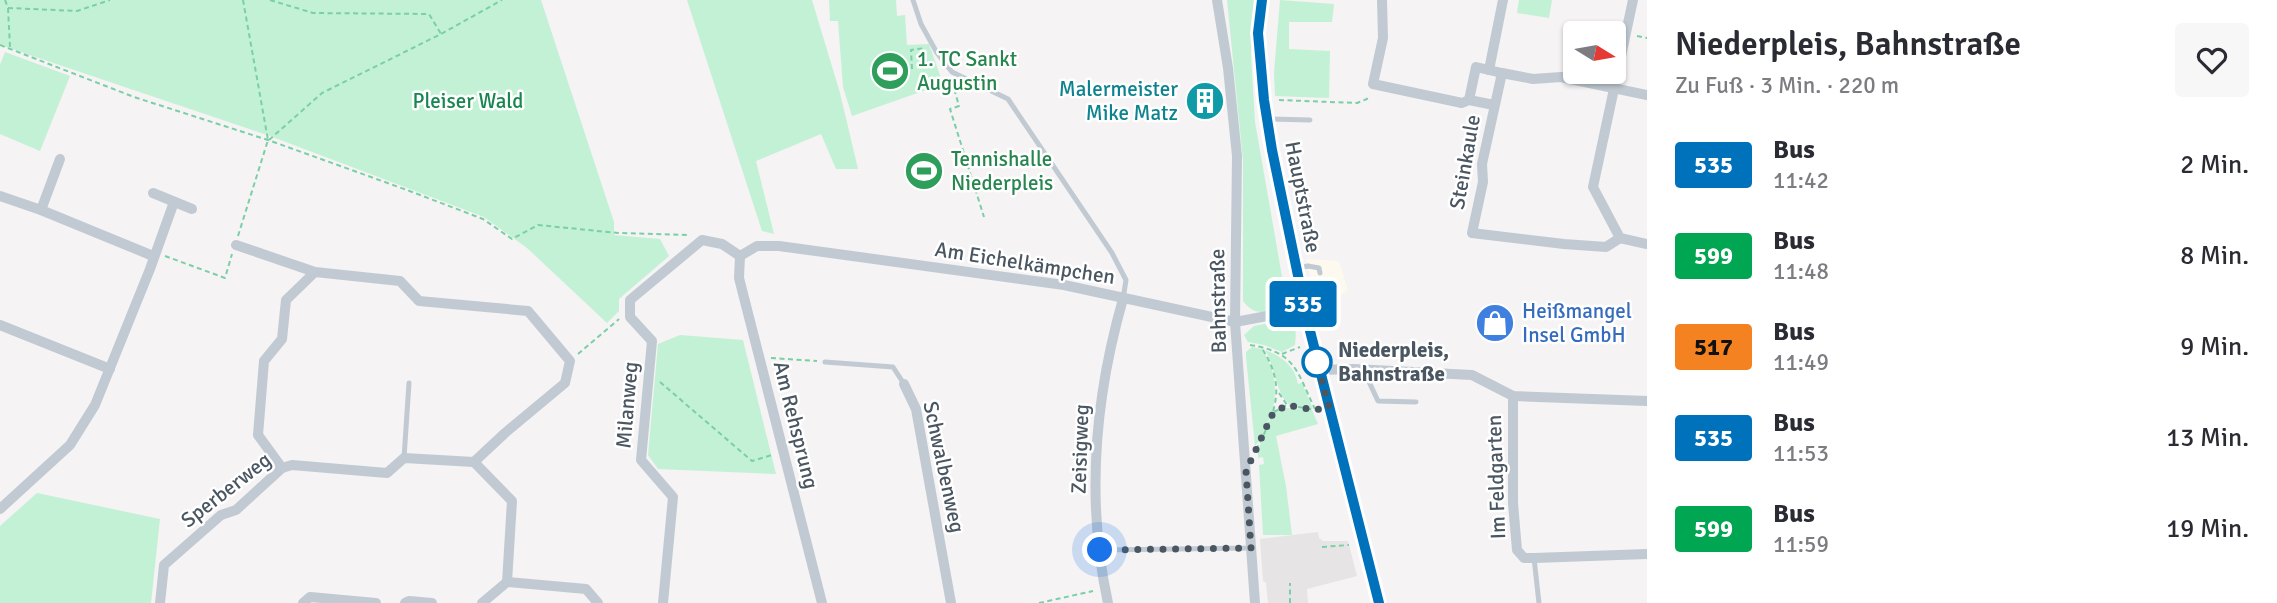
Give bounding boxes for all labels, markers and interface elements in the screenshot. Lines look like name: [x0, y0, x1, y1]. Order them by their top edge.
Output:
north arrow: [1563, 21, 1626, 84]
map controls: [1563, 21, 1626, 84]
button: heart: [2175, 23, 2249, 97]
text: Niederpleis, Bahnstraße: [1675, 24, 2021, 65]
place label: 1. TC Sankt Augustin: [917, 46, 1017, 96]
sports icon: 1. TC Sankt Augustin: [869, 50, 911, 92]
text: Zu Fuß · 3 Min. · 220 m: [1675, 71, 1899, 100]
place label: Malermeister Mike Matz: [1059, 76, 1178, 126]
building icon: Malermeister Mike Matz: [1184, 80, 1226, 122]
park label: Pleiser Wald: [412, 88, 524, 114]
street label: Steinkaule: [1444, 113, 1486, 211]
text: Bus: [1773, 134, 1815, 166]
street label: Hauptstraße: [1279, 139, 1327, 255]
place label: Tennishalle Niederpleis: [951, 146, 1053, 196]
text: 2 Min.: [2180, 149, 2249, 181]
sports icon: Tennishalle Niederpleis: [903, 150, 945, 192]
text: 535: [1694, 150, 1733, 180]
text: 11:42: [1773, 166, 1829, 195]
text: Bus: [1773, 225, 1815, 257]
street label: Am Eichelkämpchen: [933, 236, 1117, 290]
text: 8 Min.: [2180, 240, 2249, 272]
text: 599: [1694, 241, 1733, 271]
street label: Bahnstraße: [1204, 248, 1232, 354]
text: 11:48: [1773, 257, 1829, 286]
line badge: 535: [1263, 281, 1343, 327]
text: 535: [1284, 289, 1322, 319]
place label: Heißmangel Insel GmbH: [1522, 298, 1632, 348]
shop icon: Heißmangel Insel GmbH: [1474, 302, 1516, 344]
text: Bus: [1773, 316, 1815, 348]
text: 9 Min.: [2180, 331, 2249, 363]
text: 517: [1694, 332, 1733, 362]
place label: Niederpleis, Bahnstraße: [1338, 337, 1449, 387]
marker: Niederpleis, Bahnstraße: [1302, 347, 1332, 377]
text: 11:49: [1773, 348, 1829, 377]
street label: Am Rehsprung: [768, 359, 824, 491]
street label: Milanweg: [610, 360, 644, 450]
street label: Schwalbenweg: [917, 399, 971, 535]
street label: Zeisigweg: [1065, 404, 1095, 494]
text: Bus: [1773, 407, 1815, 439]
street label: Im Feldgarten: [1481, 414, 1511, 540]
text: 13 Min.: [2166, 422, 2249, 454]
text: 535: [1694, 423, 1733, 453]
text: 11:53: [1773, 439, 1829, 468]
street label: Sperberweg: [176, 447, 276, 533]
text: Bus: [1773, 498, 1815, 530]
text: 19 Min.: [2166, 513, 2249, 545]
text: 599: [1694, 514, 1733, 544]
text: 11:59: [1773, 530, 1829, 559]
your location: [1082, 532, 1117, 567]

